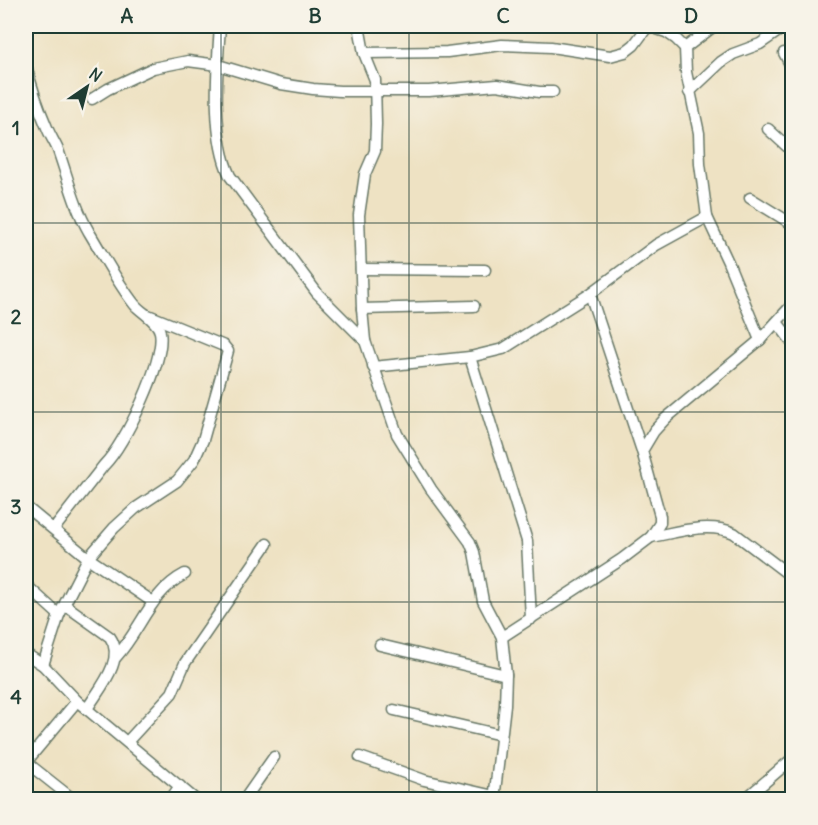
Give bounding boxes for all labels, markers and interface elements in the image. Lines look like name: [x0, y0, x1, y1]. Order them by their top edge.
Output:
text: A: [121, 3, 134, 28]
text: B: [308, 3, 322, 28]
text: C: [496, 3, 510, 28]
text: D: [684, 3, 698, 28]
north arrow: [57, 57, 117, 117]
text: N: [85, 63, 106, 86]
text: 1: [12, 115, 20, 140]
text: 2: [11, 304, 22, 329]
text: 3: [10, 494, 22, 519]
text: 4: [10, 684, 22, 709]

